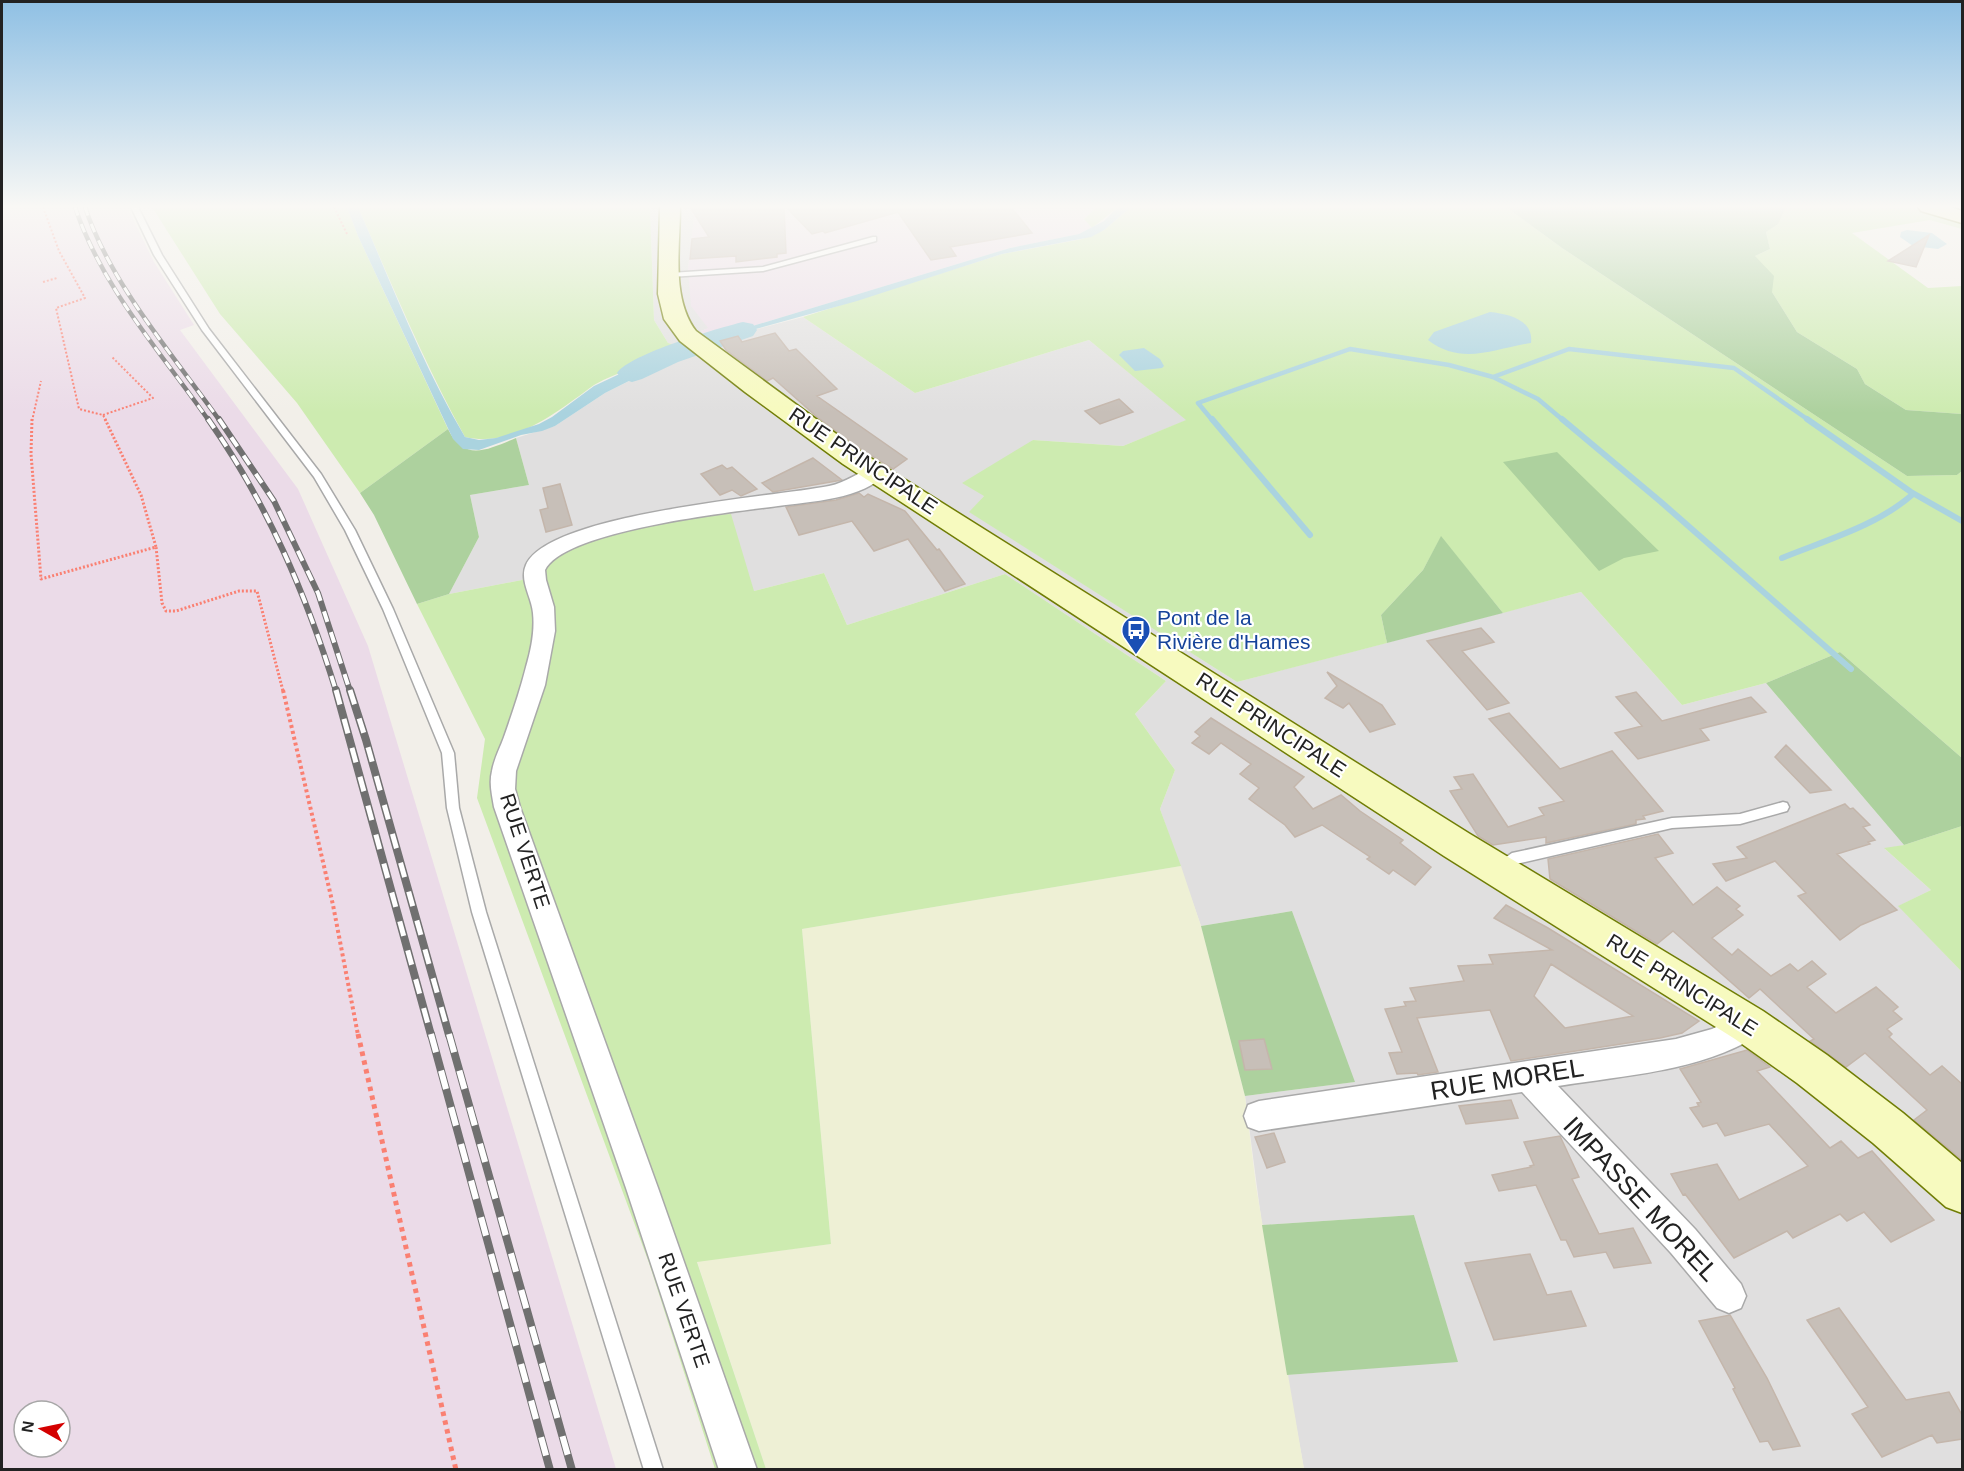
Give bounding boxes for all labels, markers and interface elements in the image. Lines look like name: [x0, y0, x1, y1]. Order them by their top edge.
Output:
street label: RUE PRINCIPALE: [785, 403, 942, 519]
place label: Pont de la Rivière d'Hames: [1157, 606, 1310, 653]
bus stop icon: Pont de la Rivière d'Hames: [1120, 614, 1152, 656]
street label: RUE PRINCIPALE: [1192, 668, 1350, 781]
street label: RUE VERTE: [496, 790, 555, 911]
street label: RUE PRINCIPALE: [1603, 929, 1762, 1040]
street label: RUE MOREL: [1428, 1052, 1586, 1106]
street label: IMPASSE MOREL: [1557, 1111, 1725, 1287]
street label: RUE VERTE: [654, 1249, 715, 1370]
north arrow: [12, 1399, 72, 1459]
text: N: [18, 1420, 37, 1434]

